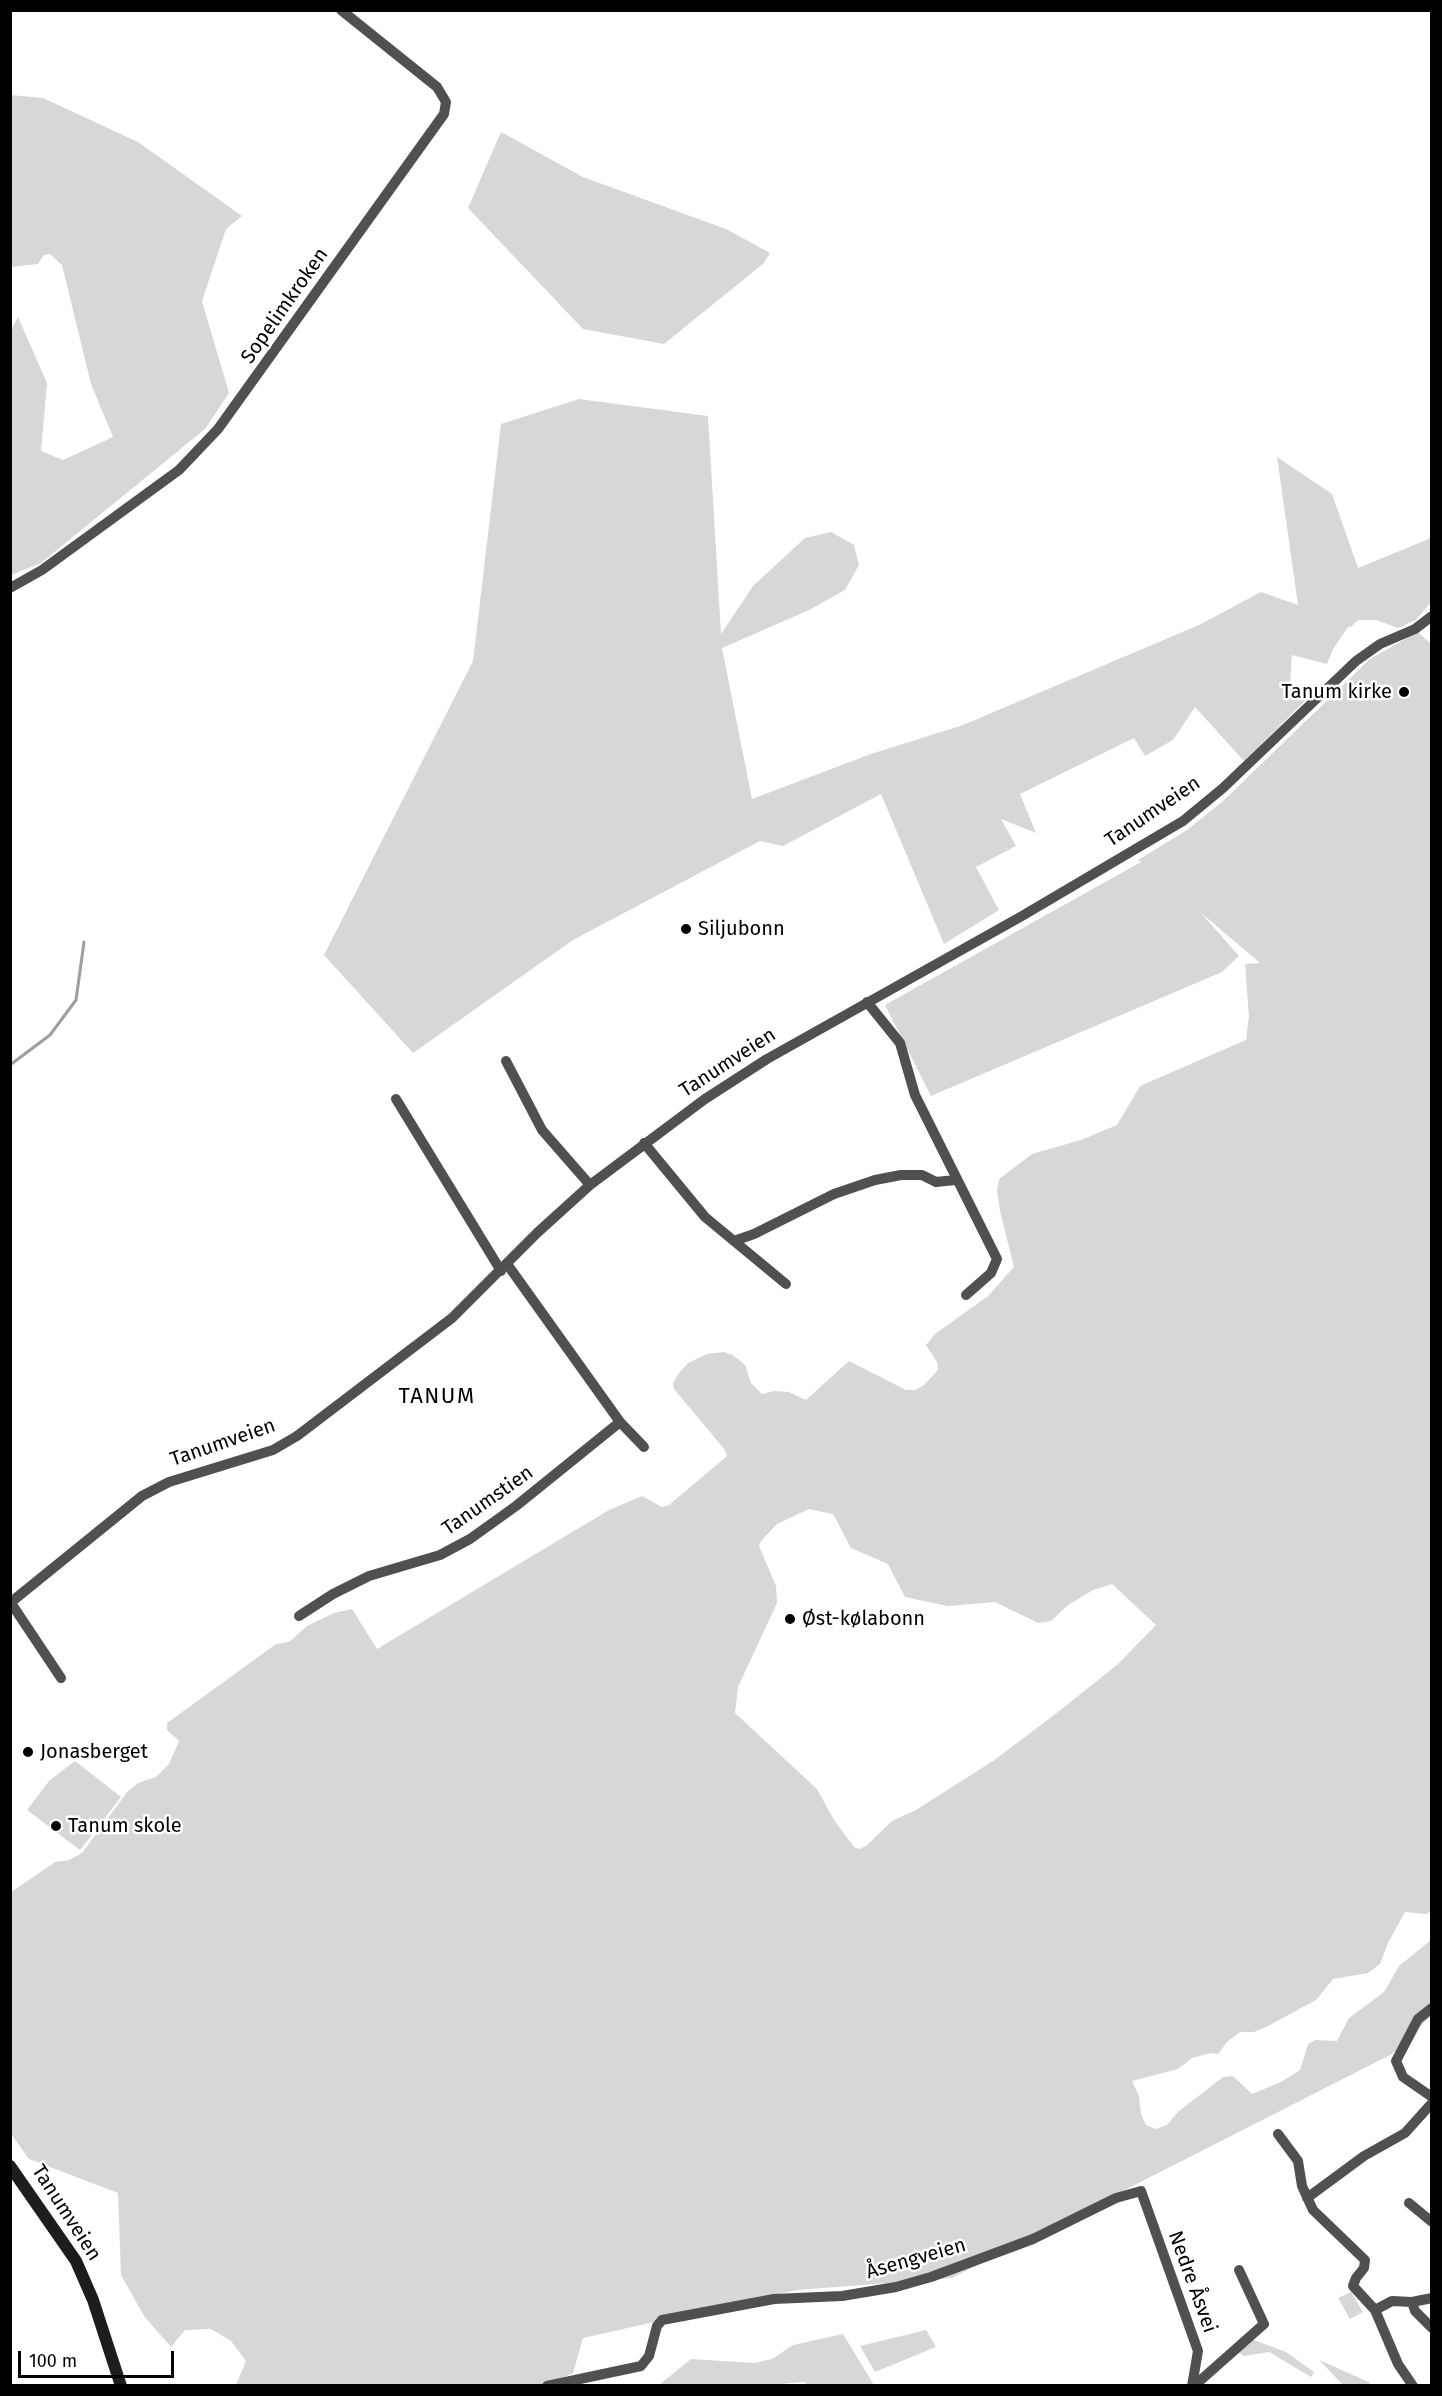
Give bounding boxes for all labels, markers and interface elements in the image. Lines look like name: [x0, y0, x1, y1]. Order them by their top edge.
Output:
street label: Sopelimkroken: [236, 244, 334, 368]
place label: Tanum kirke: [1281, 680, 1392, 704]
marker: Tanum kirke: [1397, 685, 1411, 699]
street label: Tanumveien: [1101, 771, 1205, 853]
place label: Siljubonn: [698, 917, 785, 941]
marker: Siljubonn: [679, 922, 693, 936]
street label: Tanumveien: [676, 1023, 780, 1103]
district label: TANUM: [398, 1384, 476, 1410]
street label: Tanumveien: [167, 1414, 279, 1472]
street label: Tanumstien: [438, 1461, 538, 1541]
place label: Øst-kølabonn: [802, 1607, 925, 1631]
marker: Øst-kølabonn: [783, 1612, 797, 1626]
place label: Jonasberget: [40, 1740, 148, 1764]
marker: Jonasberget: [21, 1745, 35, 1759]
place label: Tanum skole: [68, 1814, 182, 1838]
marker: Tanum skole: [49, 1819, 63, 1833]
street label: Tanumveien: [26, 2161, 106, 2265]
street label: Nedre Åsvei: [1162, 2228, 1222, 2336]
street label: Åsengveien: [863, 2233, 969, 2285]
scale bar: [21, 2339, 177, 2377]
text: 100 m: [29, 2350, 77, 2372]

